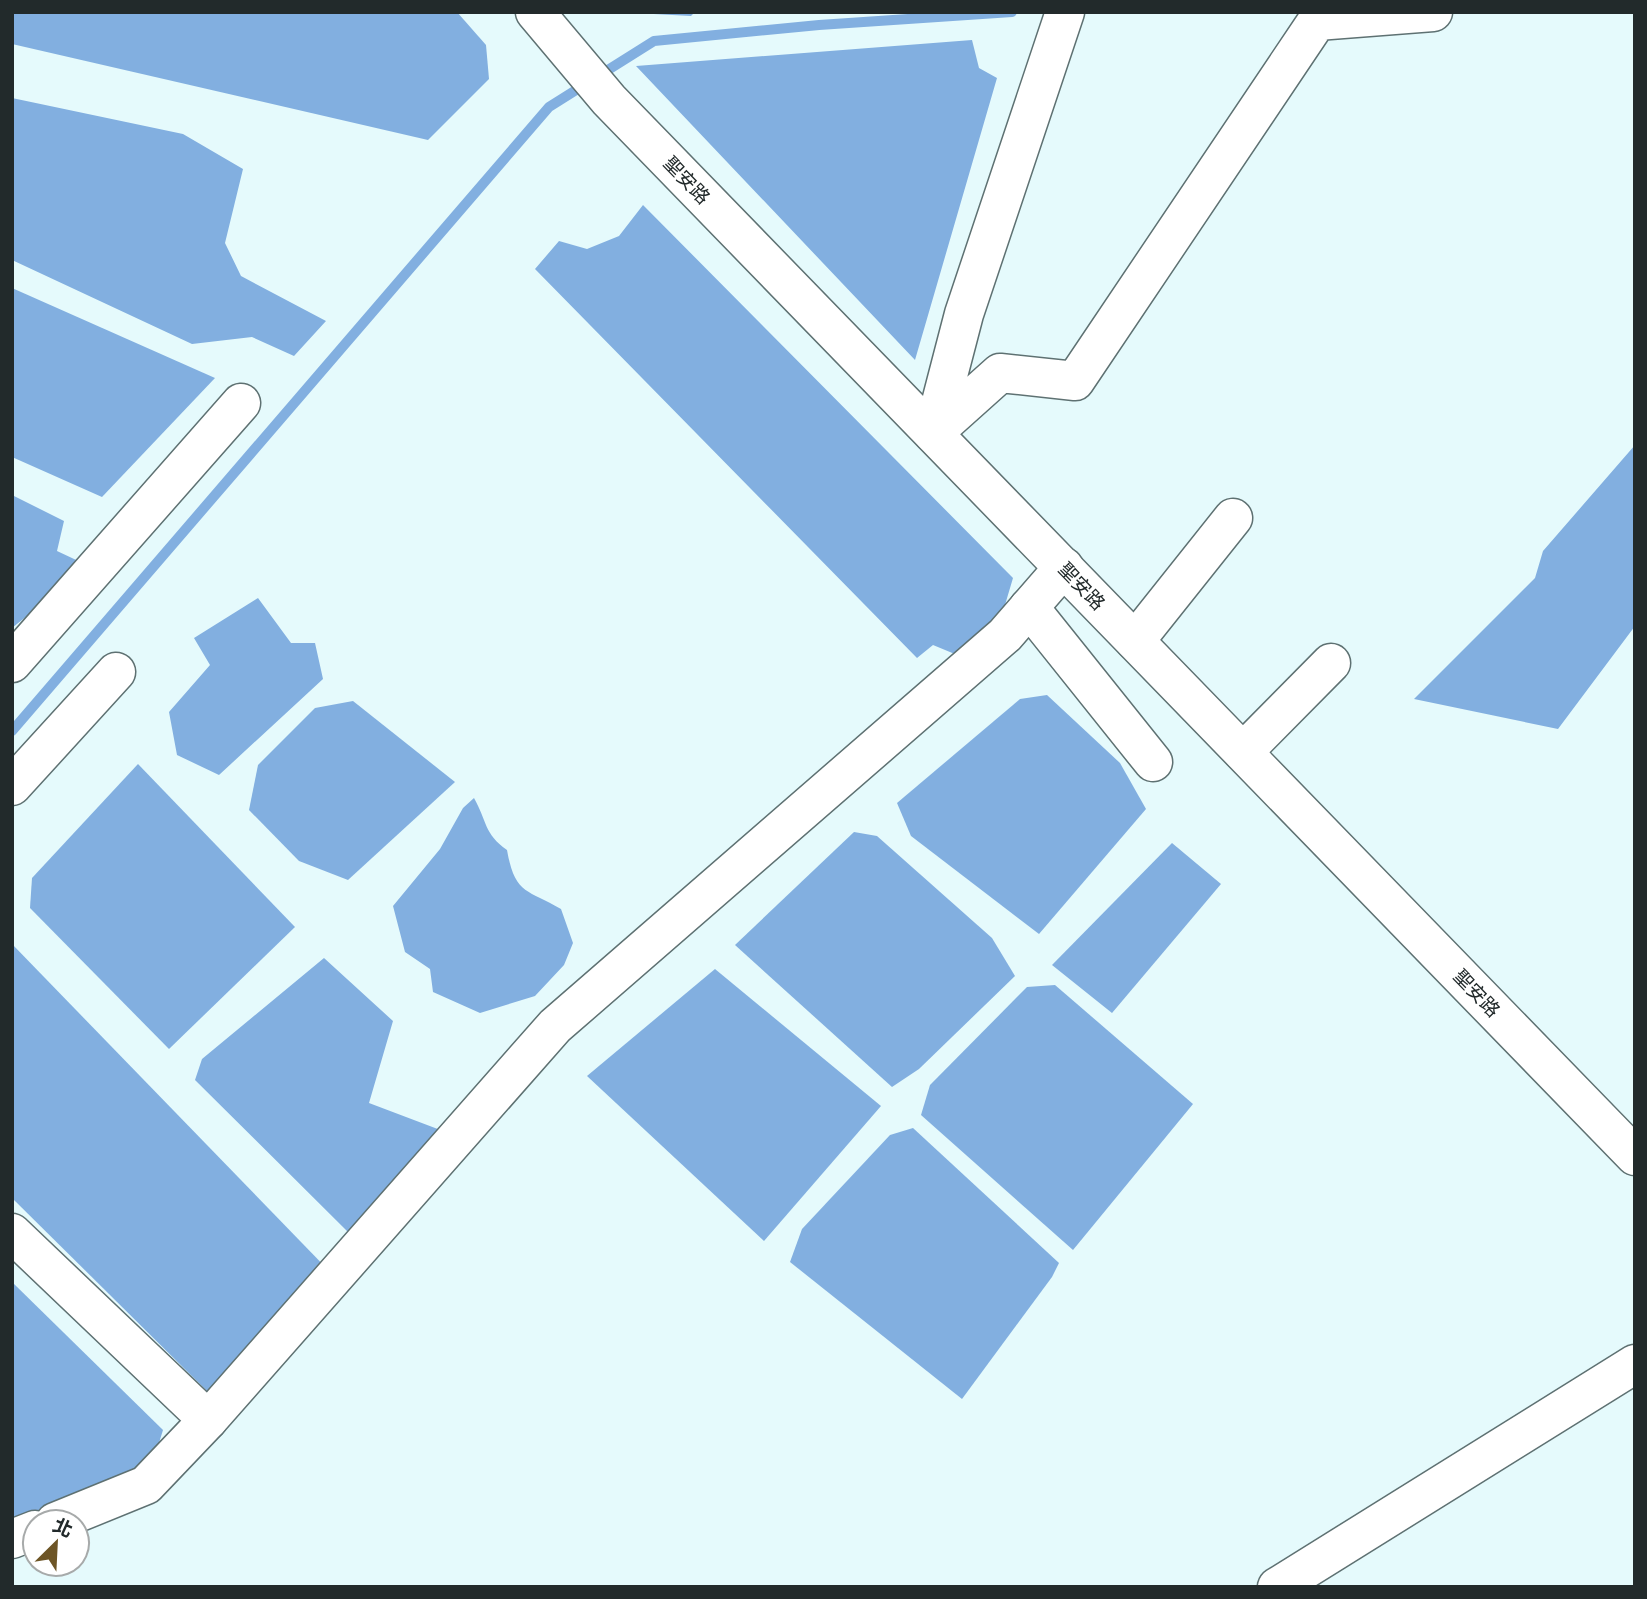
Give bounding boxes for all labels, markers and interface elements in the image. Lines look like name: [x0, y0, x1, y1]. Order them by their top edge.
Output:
street label: 聖安路: [659, 152, 715, 209]
street label: 聖安路: [1054, 558, 1110, 615]
street label: 聖安路: [1449, 965, 1505, 1022]
north arrow: [21, 1508, 91, 1578]
text: 北: [49, 1514, 76, 1542]

